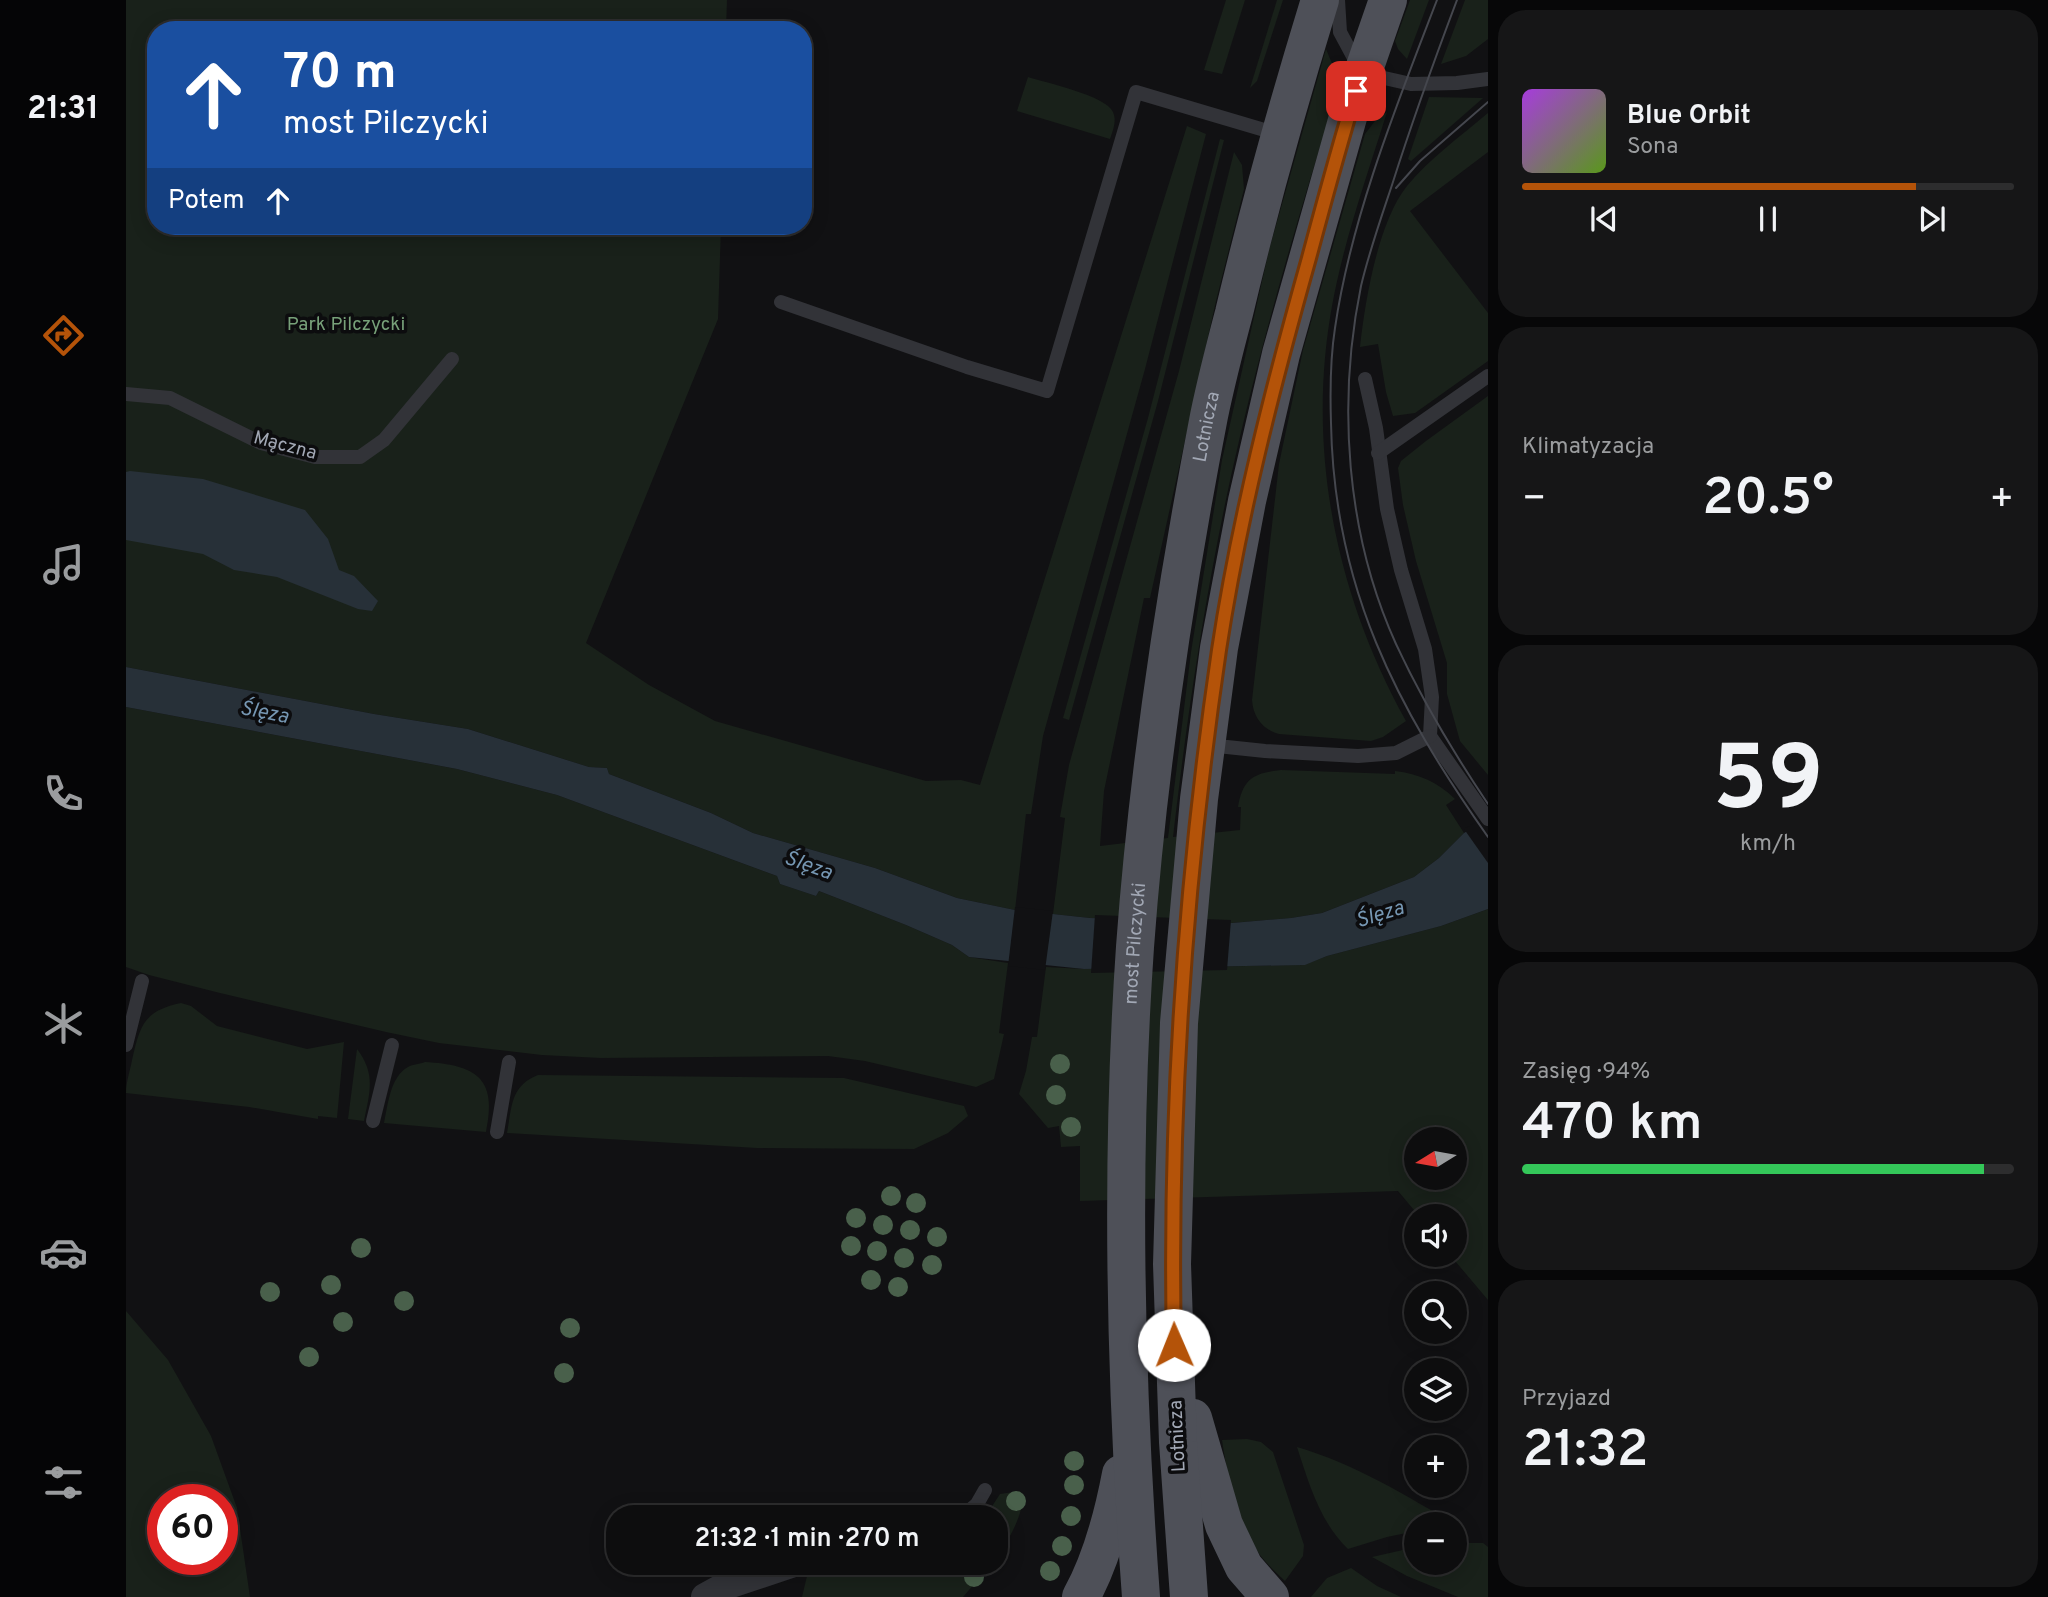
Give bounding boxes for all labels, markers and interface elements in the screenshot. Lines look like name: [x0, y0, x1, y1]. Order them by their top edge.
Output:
text: 70 m: [283, 44, 397, 106]
icon: ahead: [168, 49, 259, 140]
pin: [1326, 61, 1386, 121]
icon: arrive: [1337, 72, 1375, 110]
text: 21:31: [27, 90, 99, 130]
text: Blue Orbit: [1627, 100, 1751, 133]
text: most Pilczycki: [283, 105, 489, 145]
text: Sona: [1627, 133, 1678, 162]
icon: ahead: [259, 182, 297, 220]
text: Potem: [168, 185, 245, 218]
icon: previous: [1585, 200, 1623, 238]
icon: pause: [1749, 200, 1787, 238]
icon: next: [1913, 200, 1951, 238]
icon: directions: [39, 311, 88, 360]
park label: Park Pilczycki: [287, 313, 405, 337]
street label: Lotnicza: [1188, 389, 1226, 464]
street label: Mączna: [251, 426, 319, 466]
text: Klimatyzacja: [1522, 433, 1654, 462]
text: 20.5°: [1702, 467, 1834, 533]
text: −: [1522, 476, 1547, 525]
text: +: [1989, 476, 2014, 525]
icon: music: [39, 540, 88, 589]
water label: Ślęza: [237, 694, 291, 731]
text: 59: [1712, 727, 1824, 842]
icon: phone: [39, 769, 88, 818]
text: km/h: [1740, 830, 1796, 859]
water label: Ślęza: [780, 844, 836, 887]
street label: most Pilczycki: [1119, 882, 1152, 1005]
water label: Ślęza: [1352, 894, 1408, 935]
icon: climate: [39, 999, 88, 1048]
text: Zasięg · 94%: [1522, 1058, 1650, 1087]
text: 470 km: [1522, 1092, 1703, 1158]
north arrow: [1404, 1127, 1466, 1190]
map controls: [1404, 1127, 1467, 1575]
button: sound: [1404, 1204, 1467, 1267]
icon: car: [39, 1228, 88, 1277]
button: search: [1404, 1281, 1467, 1344]
position arrow: [1137, 1308, 1211, 1382]
button: layers: [1404, 1358, 1467, 1421]
text: Przyjazd: [1522, 1385, 1611, 1414]
street label: Lotnicza: [1164, 1399, 1192, 1473]
text: 21:32: [1522, 1419, 1648, 1485]
button: +: [1404, 1435, 1467, 1498]
icon: filters: [39, 1458, 88, 1507]
speed limit sign: 60: [147, 1484, 238, 1575]
button: −: [1404, 1512, 1467, 1575]
text: 21:32 · 1 min · 270 m: [694, 1523, 920, 1556]

